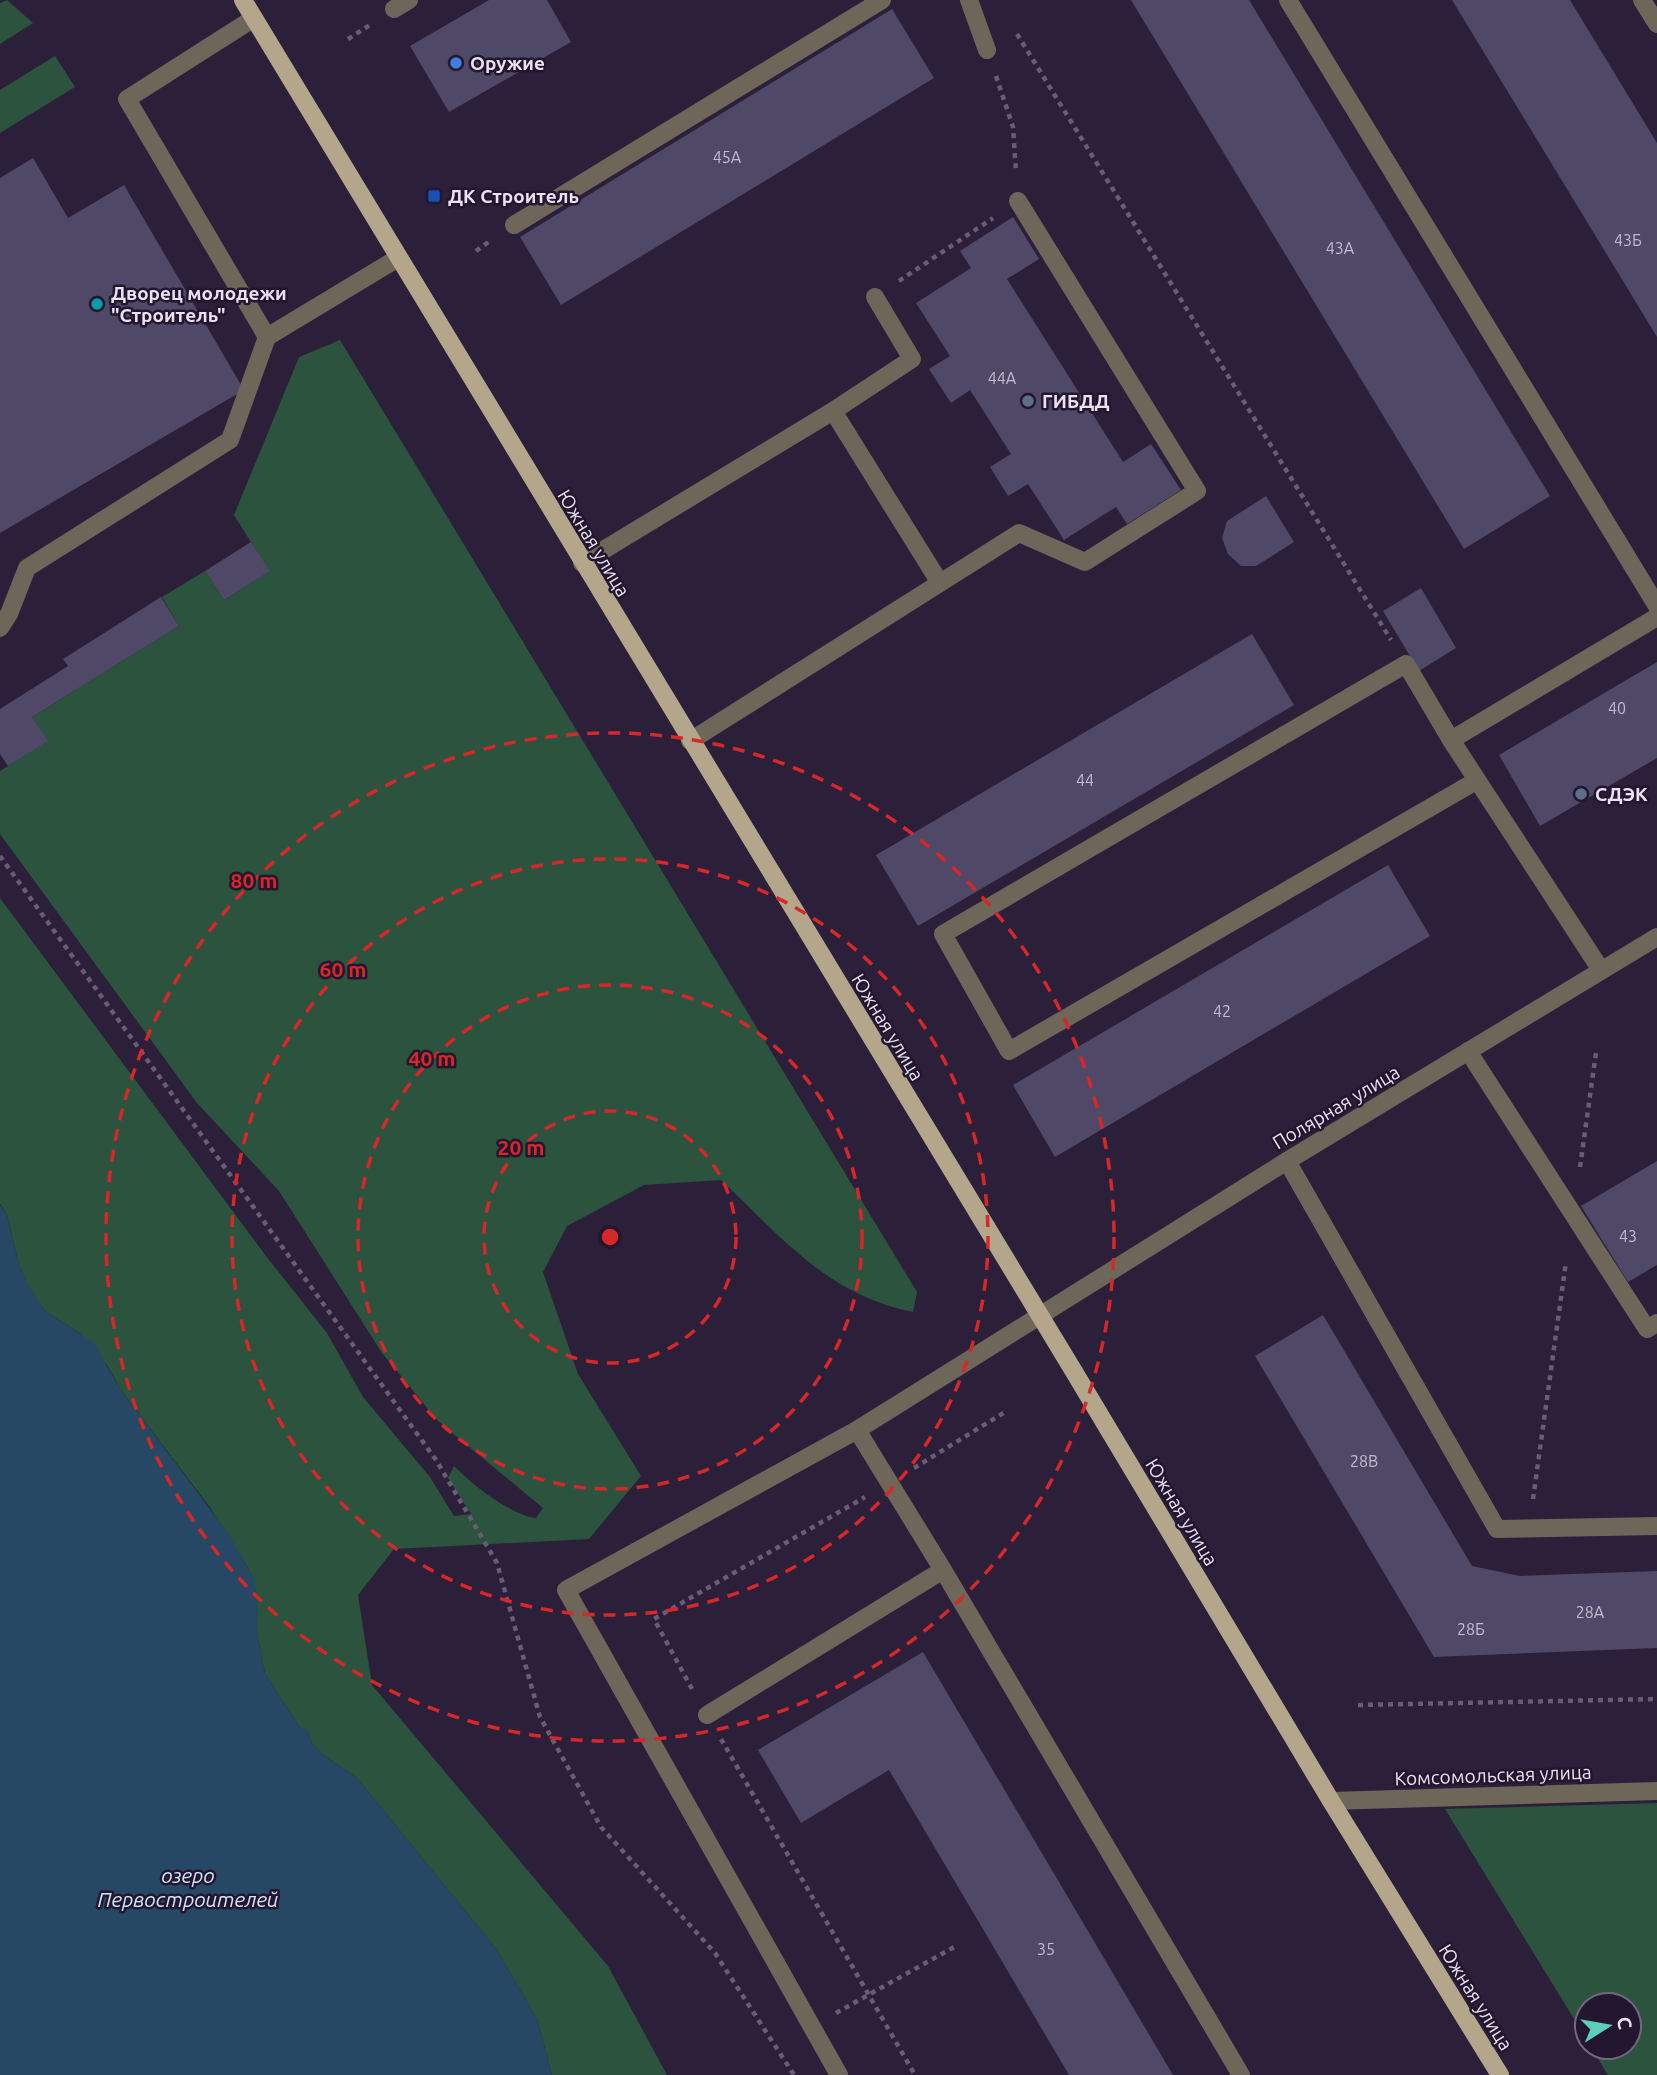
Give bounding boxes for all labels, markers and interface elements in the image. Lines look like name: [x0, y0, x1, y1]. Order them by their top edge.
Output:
place label: Оружие: [470, 52, 545, 74]
marker: Оружие: [448, 55, 464, 71]
house number: 45А: [713, 148, 742, 166]
place label: ДК Строитель: [448, 185, 579, 207]
marker: ДК Строитель: [426, 188, 442, 204]
house number: 43Б: [1614, 231, 1642, 249]
house number: 43А: [1326, 239, 1355, 257]
place label: Дворец молодежи "Строитель": [111, 282, 287, 326]
marker: Дворец молодежи "Строитель": [89, 296, 105, 312]
house number: 44А: [988, 369, 1017, 387]
place label: ГИБДД: [1042, 390, 1110, 412]
marker: ГИБДД: [1020, 393, 1036, 409]
street label: Южная улица: [553, 486, 635, 600]
house number: 40: [1608, 699, 1626, 717]
house number: 44: [1076, 771, 1094, 789]
place label: СДЭК: [1595, 783, 1648, 805]
marker: СДЭК: [1573, 786, 1589, 802]
text: 80 m: [231, 868, 277, 892]
text: 60 m: [320, 957, 366, 981]
street label: Южная улица: [847, 970, 929, 1084]
house number: 42: [1213, 1002, 1231, 1020]
text: 40 m: [409, 1046, 455, 1070]
street label: Полярная улица: [1269, 1060, 1403, 1154]
text: 20 m: [498, 1135, 544, 1159]
centre of rings: [598, 1225, 622, 1249]
house number: 43: [1619, 1227, 1637, 1245]
house number: 28В: [1350, 1452, 1378, 1470]
street label: Южная улица: [1141, 1455, 1223, 1569]
house number: 28А: [1576, 1603, 1605, 1621]
house number: 28Б: [1457, 1620, 1485, 1638]
street label: Комсомольская улица: [1394, 1761, 1592, 1789]
water label: озеро Первостроителей: [98, 1863, 278, 1911]
house number: 35: [1037, 1940, 1055, 1958]
street label: Южная улица: [1435, 1940, 1517, 2054]
north arrow: [1573, 1991, 1643, 2061]
text: С: [1613, 2015, 1637, 2031]

